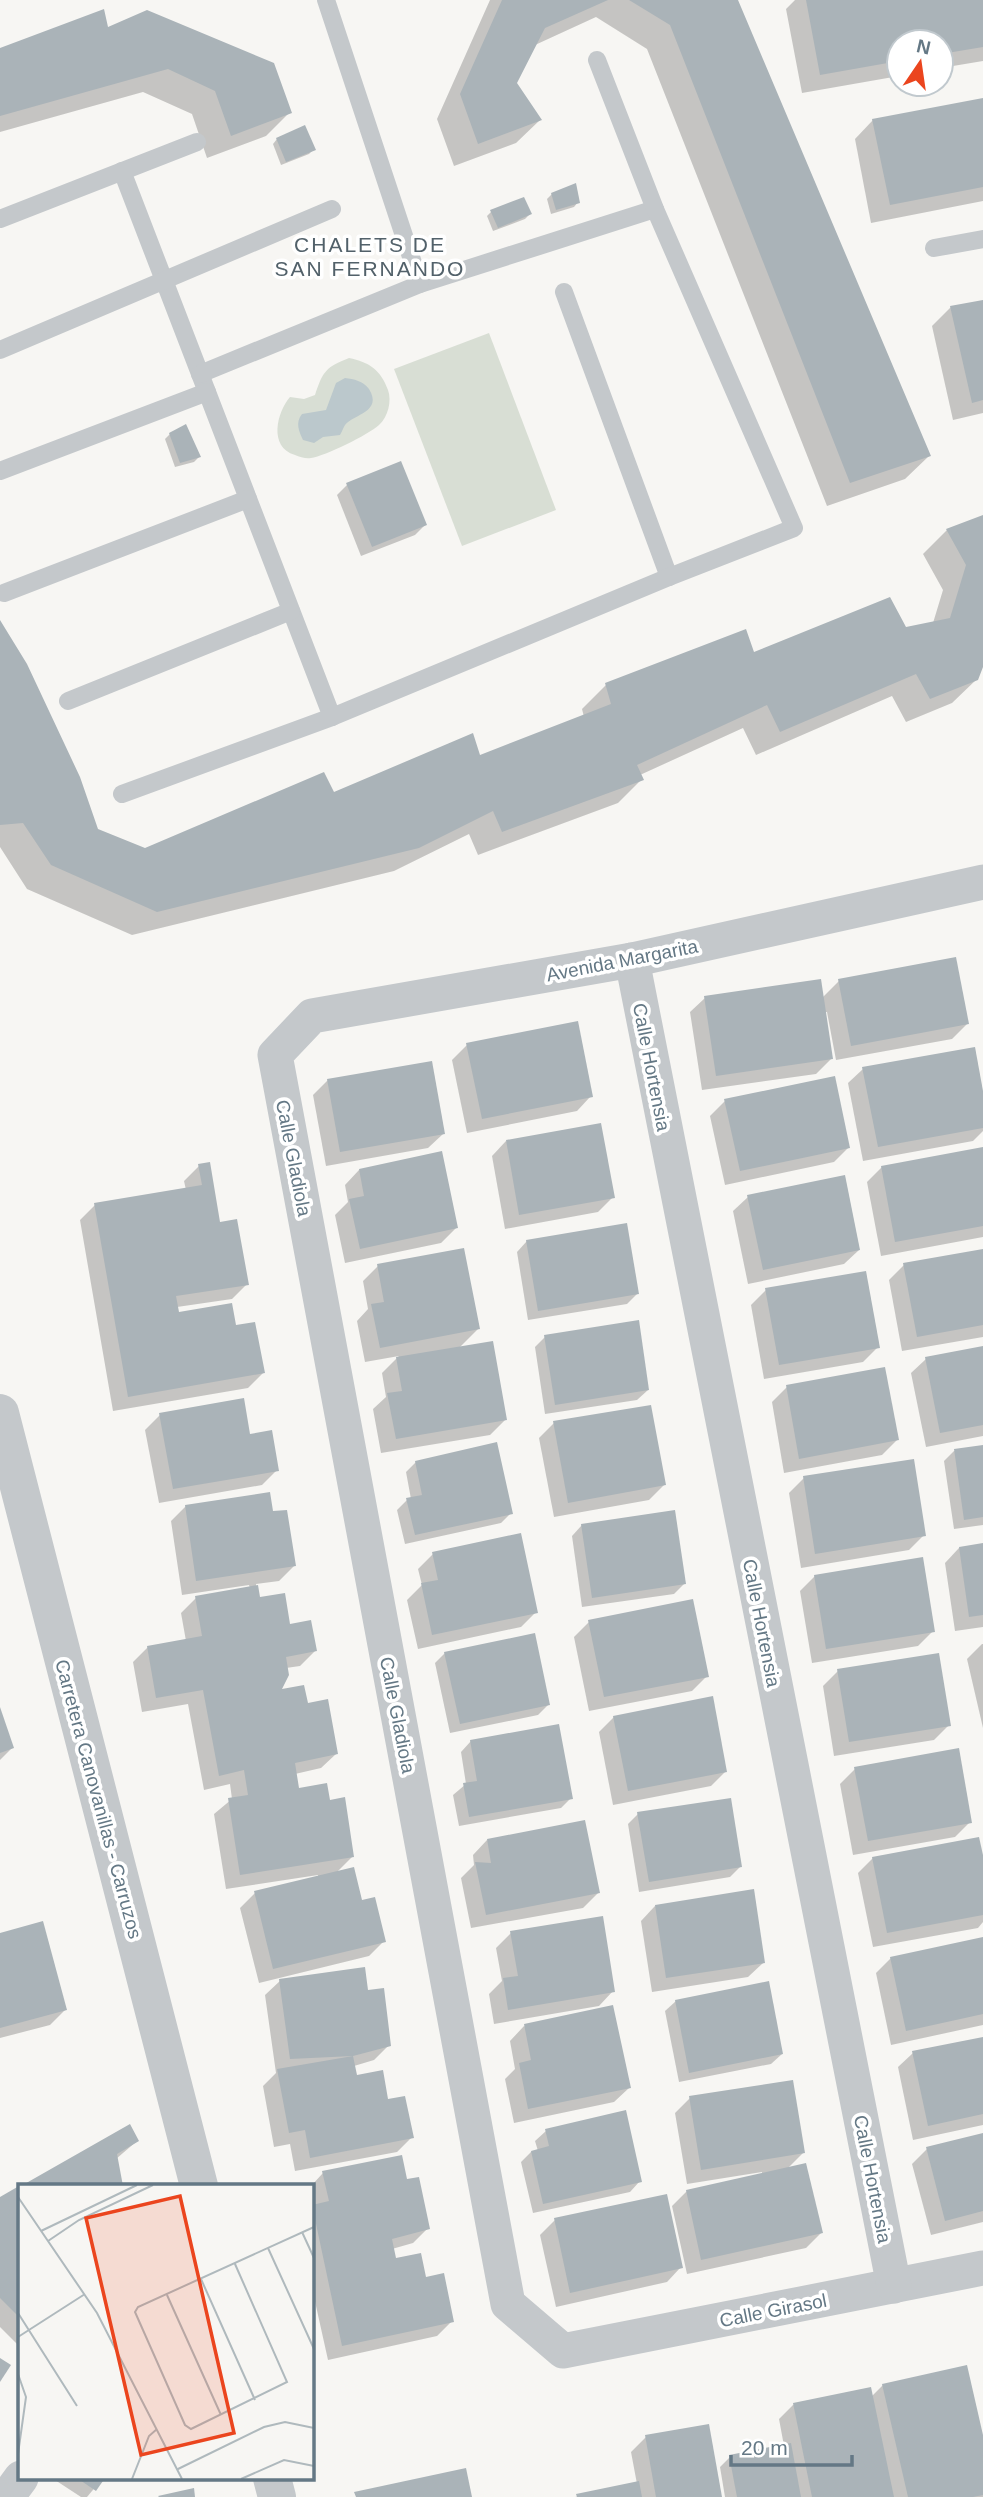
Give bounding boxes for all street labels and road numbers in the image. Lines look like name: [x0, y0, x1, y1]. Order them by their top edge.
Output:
street label: Avenida Margarita: [545, 935, 700, 985]
street label: Calle Hortensia: [629, 1001, 674, 1133]
street label: Calle Gladiola: [272, 1098, 315, 1219]
street label: Calle Hortensia: [739, 1557, 784, 1689]
street label: Calle Gladiola: [376, 1655, 419, 1776]
street label: Carretera Canovanillas - Carruzos: [51, 1657, 146, 1941]
street label: Calle Hortensia: [850, 2113, 895, 2245]
street label: Calle Girasol: [718, 2290, 828, 2331]

